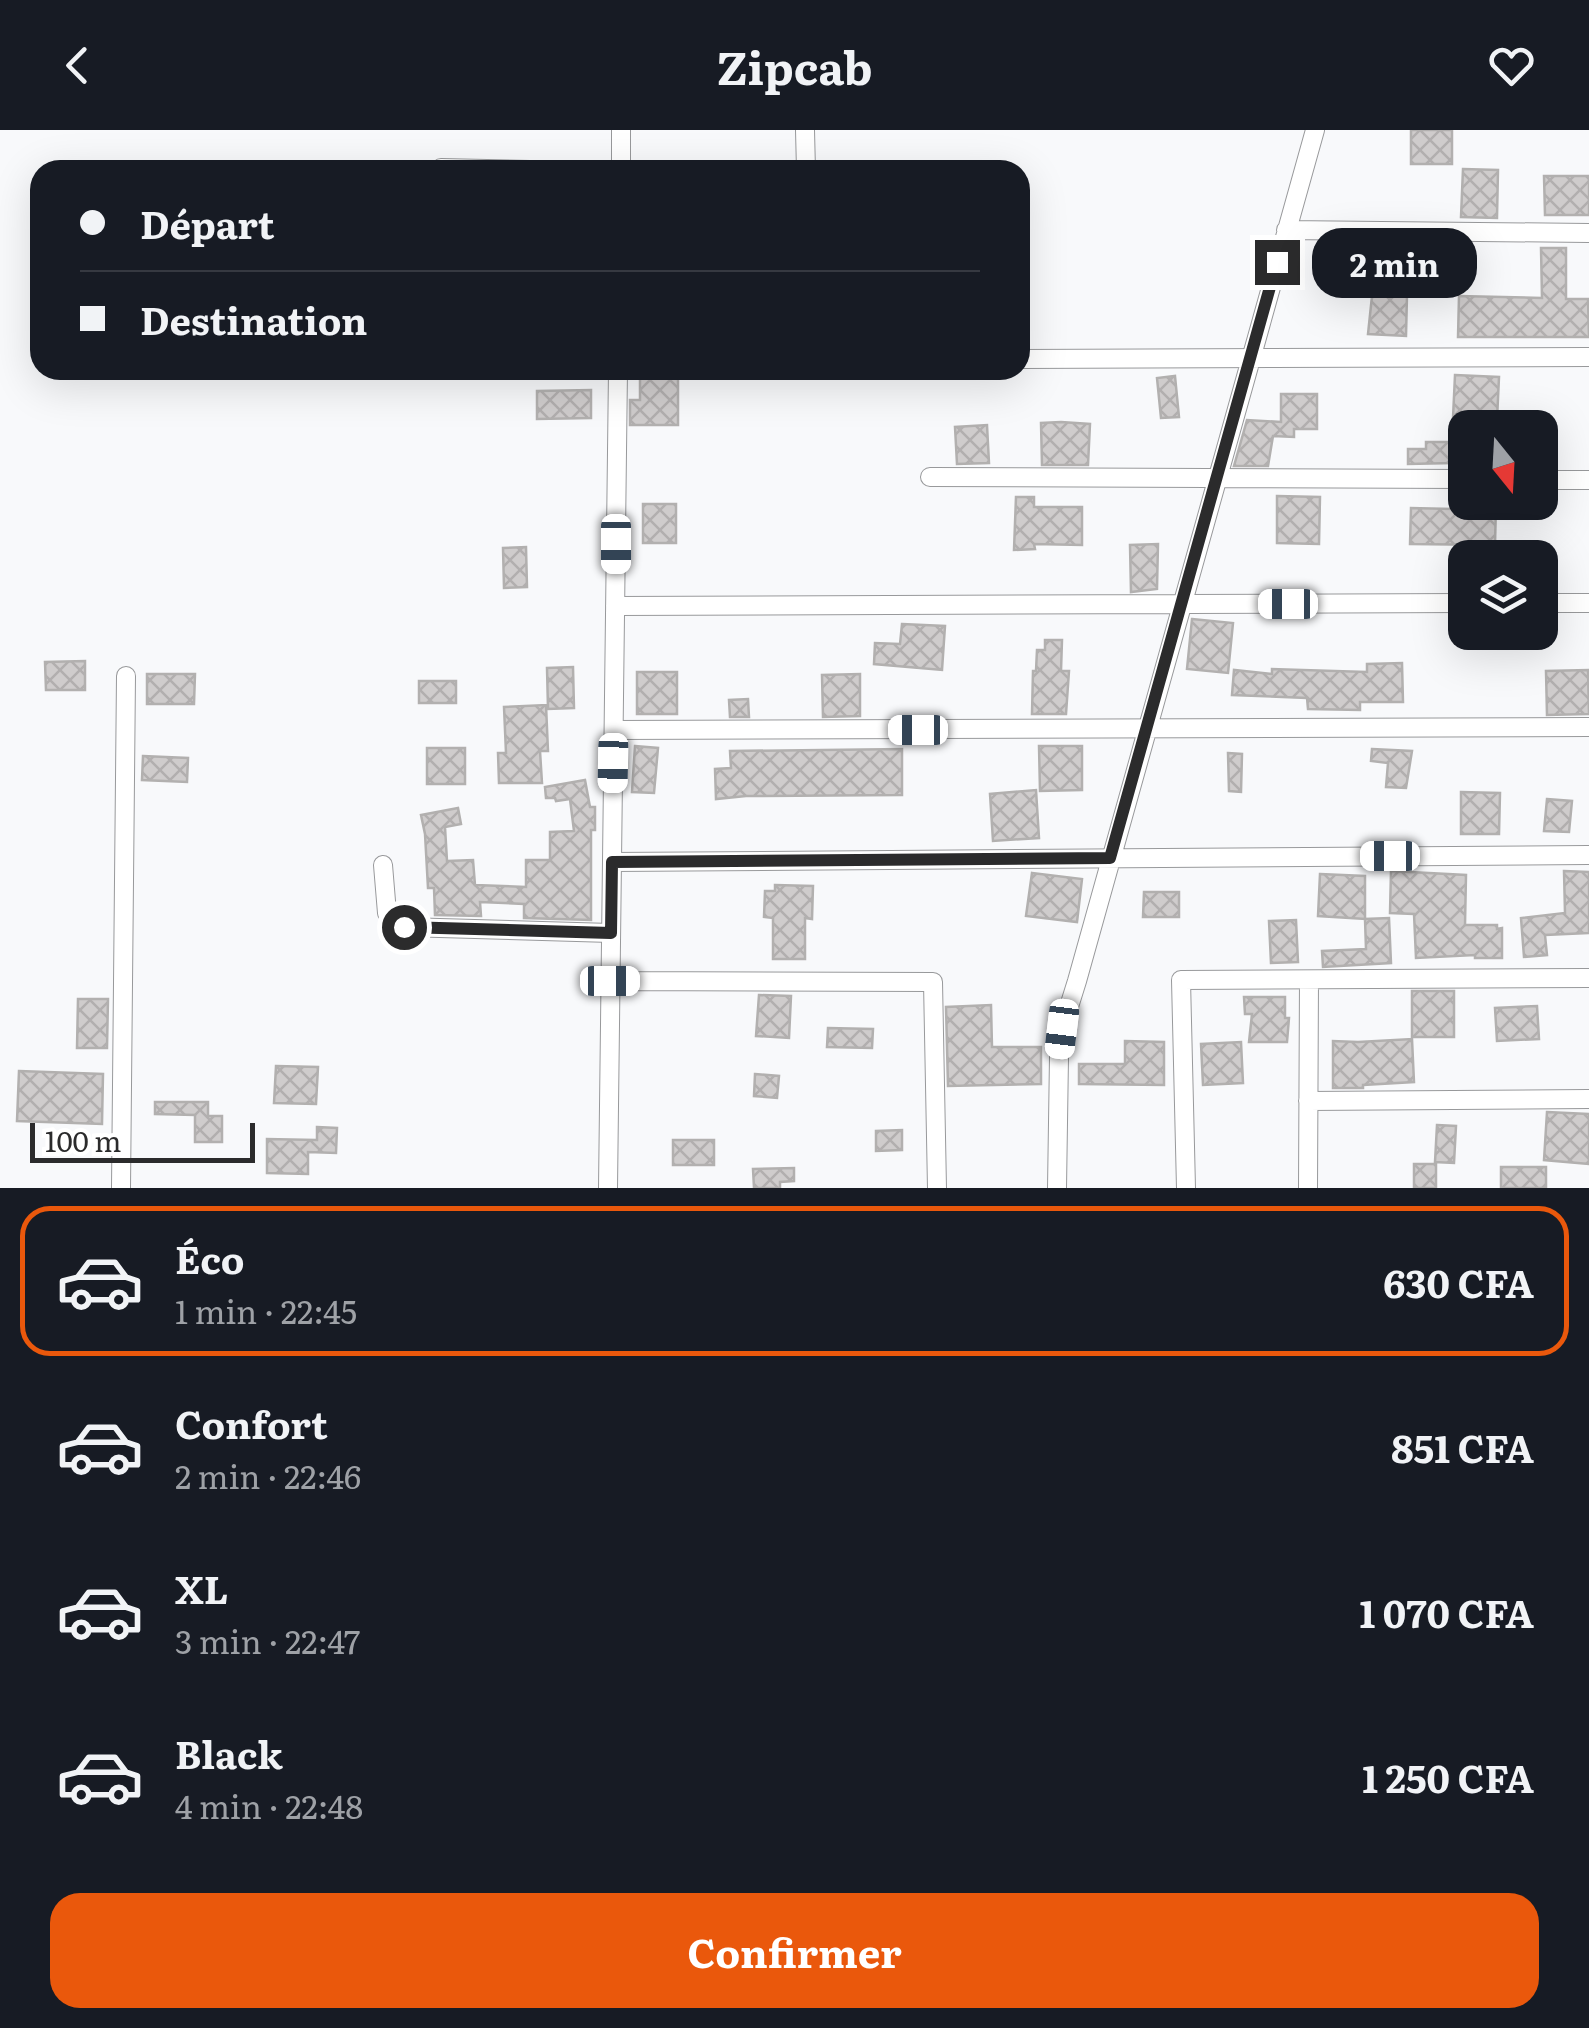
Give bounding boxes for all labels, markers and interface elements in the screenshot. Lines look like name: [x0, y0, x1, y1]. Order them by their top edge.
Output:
text: Zipcab: [717, 32, 872, 99]
icon: back: [50, 38, 105, 93]
icon: heart: [1484, 38, 1539, 93]
text: Départ: [140, 194, 275, 251]
callout: 2 min: [1312, 227, 1477, 297]
text: 2 min: [1350, 239, 1439, 287]
route end: [1255, 240, 1300, 285]
text: Destination: [140, 290, 367, 347]
north arrow: [1448, 410, 1558, 520]
map controls: [1448, 410, 1558, 650]
car: [601, 514, 631, 574]
button: layers: [1448, 540, 1558, 650]
car: [1258, 589, 1318, 619]
car: [888, 715, 948, 745]
car: [597, 733, 629, 793]
car: [1360, 841, 1420, 871]
route start: [382, 905, 427, 950]
car: [580, 966, 640, 996]
car: [1043, 997, 1081, 1061]
scale bar: [30, 1118, 255, 1162]
text: 100 m: [45, 1119, 122, 1161]
text: Éco: [175, 1229, 245, 1286]
icon: car: [55, 1236, 145, 1326]
text: 630 CFA: [1383, 1253, 1534, 1310]
text: 1 min · 22:45: [175, 1286, 357, 1334]
text: Confort: [175, 1394, 328, 1451]
icon: car: [55, 1401, 145, 1491]
text: 851 CFA: [1391, 1418, 1534, 1475]
text: 2 min · 22:46: [175, 1451, 361, 1499]
text: XL: [175, 1559, 228, 1616]
icon: car: [55, 1566, 145, 1656]
text: 1 070 CFA: [1359, 1583, 1534, 1640]
text: 3 min · 22:47: [175, 1616, 360, 1664]
text: Black: [175, 1724, 283, 1781]
icon: car: [55, 1731, 145, 1821]
text: 1 250 CFA: [1362, 1748, 1534, 1805]
text: 4 min · 22:48: [175, 1781, 363, 1829]
button: Confirmer: [50, 1893, 1539, 2008]

